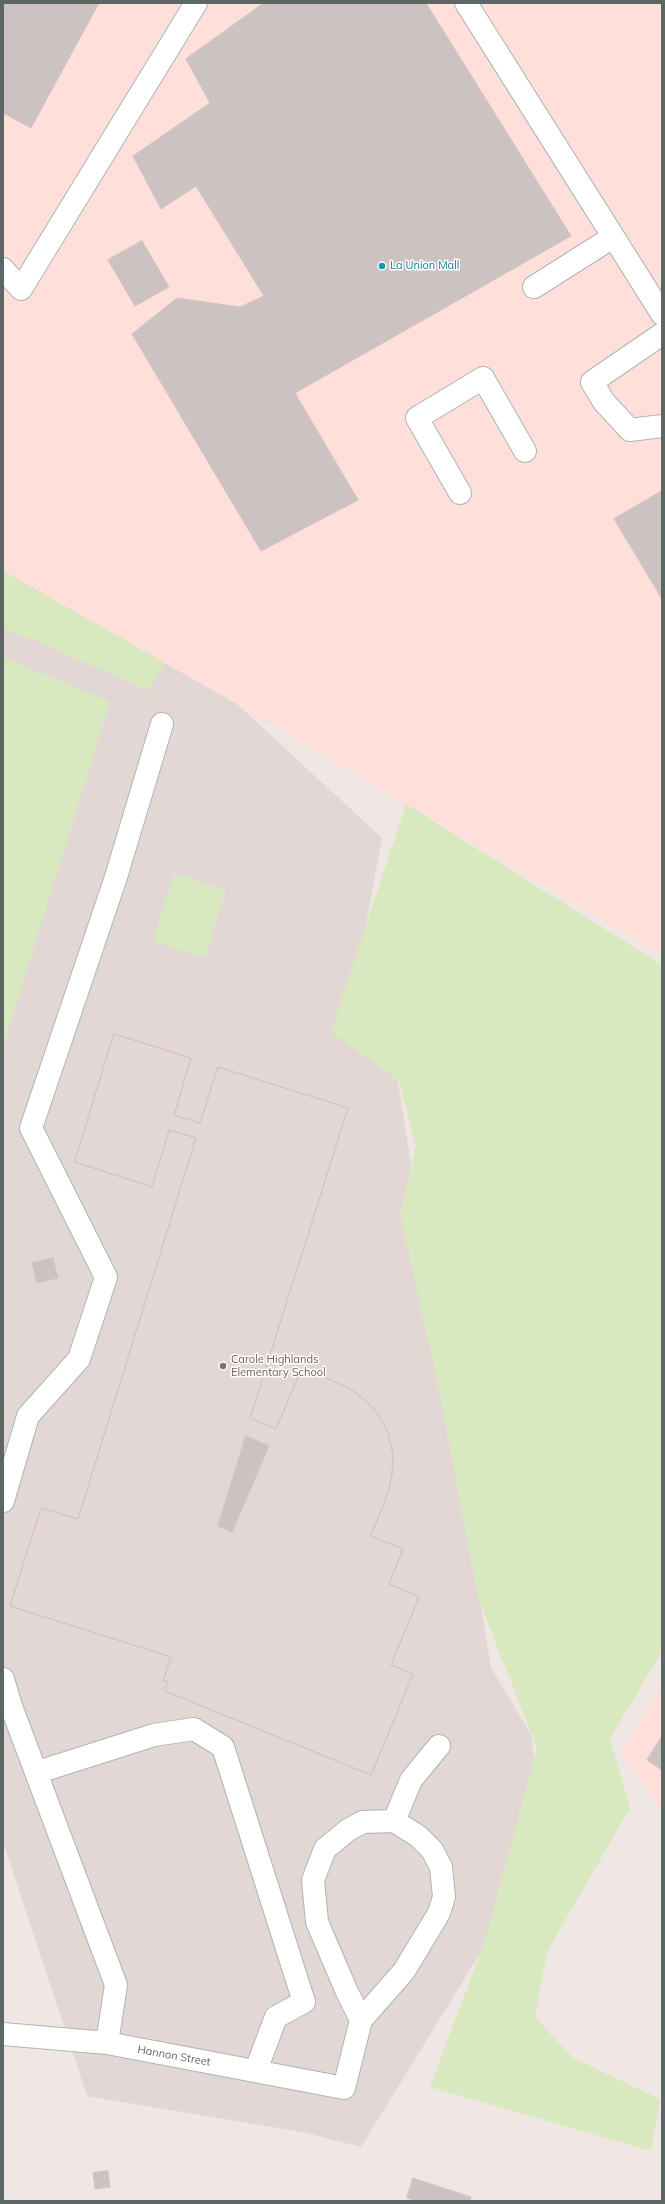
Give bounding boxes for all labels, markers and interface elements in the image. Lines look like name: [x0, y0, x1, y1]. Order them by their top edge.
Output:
place label: La Union Mall: [390, 259, 459, 273]
marker: La Union Mall: [377, 261, 387, 271]
place label: Carole Highlands Elementary School: [231, 1353, 326, 1379]
marker: Carole Highlands Elementary School: [218, 1361, 228, 1371]
street label: Hannon Street: [136, 2043, 212, 2069]

